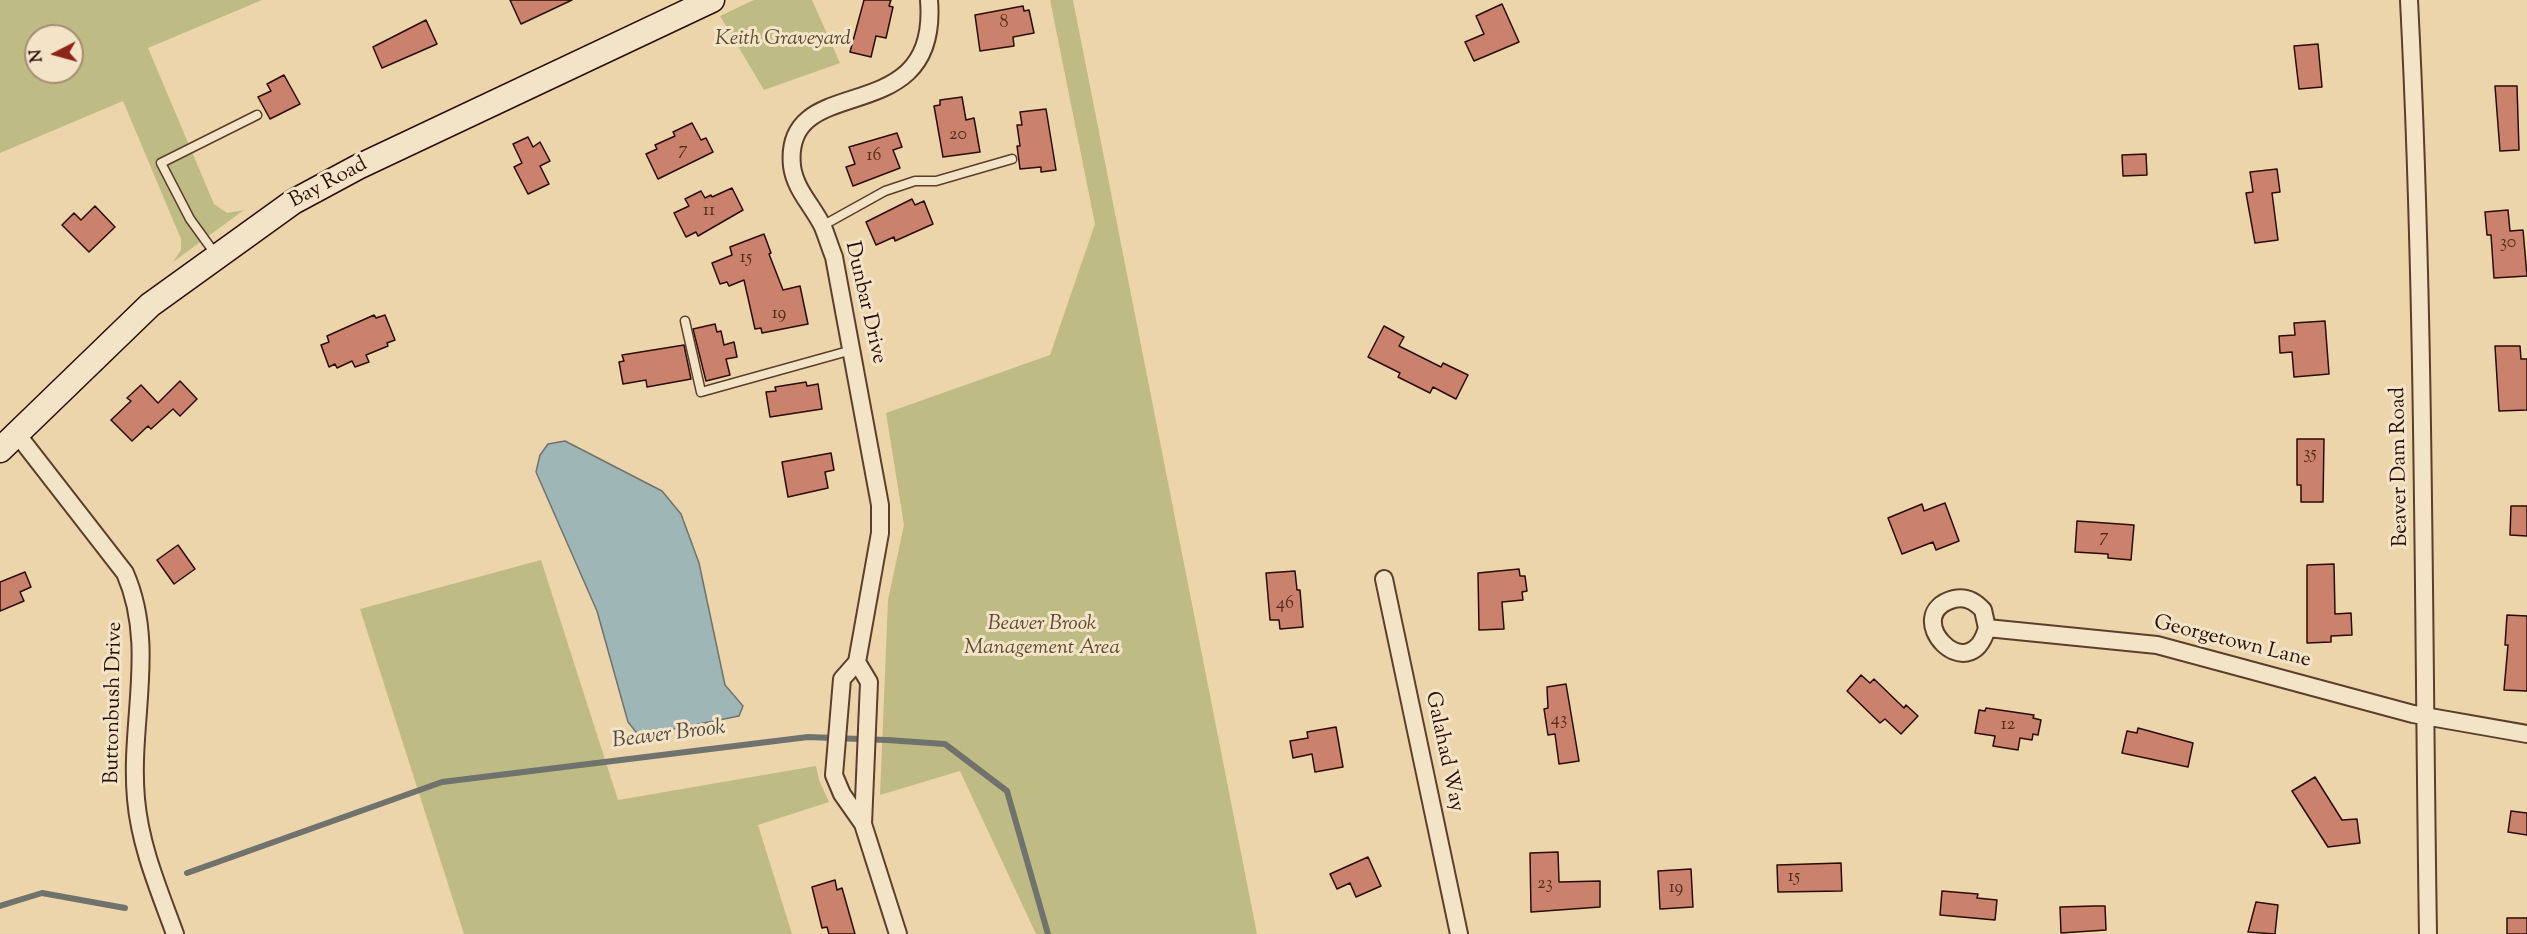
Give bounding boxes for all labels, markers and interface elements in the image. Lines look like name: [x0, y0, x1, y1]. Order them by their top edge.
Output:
house number: 8: [1000, 13, 1008, 35]
north arrow: [24, 24, 84, 84]
park label: Keith Graveyard: [715, 27, 851, 53]
text: N: [25, 48, 50, 63]
house number: 20: [949, 125, 967, 147]
house number: 7: [678, 140, 688, 162]
house number: 16: [866, 146, 882, 168]
street label: Bay Road: [286, 153, 372, 215]
house number: 11: [703, 201, 715, 223]
house number: 30: [2500, 233, 2516, 255]
street label: Dunbar Drive: [838, 239, 890, 367]
house number: 15: [740, 248, 752, 270]
house number: 19: [772, 304, 786, 326]
street label: Beaver Dam Road: [2387, 387, 2415, 547]
house number: 35: [2303, 444, 2317, 466]
house number: 7: [2099, 527, 2109, 549]
house number: 46: [1276, 594, 1294, 616]
street label: Georgetown Lane: [2151, 611, 2313, 675]
park label: Beaver Brook Management Area: [964, 612, 1120, 662]
street label: Buttonbush Drive: [101, 622, 129, 784]
street label: Galahad Way: [1418, 690, 1468, 814]
house number: 43: [1551, 710, 1567, 732]
house number: 12: [2001, 715, 2015, 737]
water label: Beaver Brook: [611, 716, 727, 756]
house number: 15: [1788, 867, 1800, 889]
house number: 23: [1537, 874, 1553, 896]
house number: 19: [1669, 878, 1683, 900]

